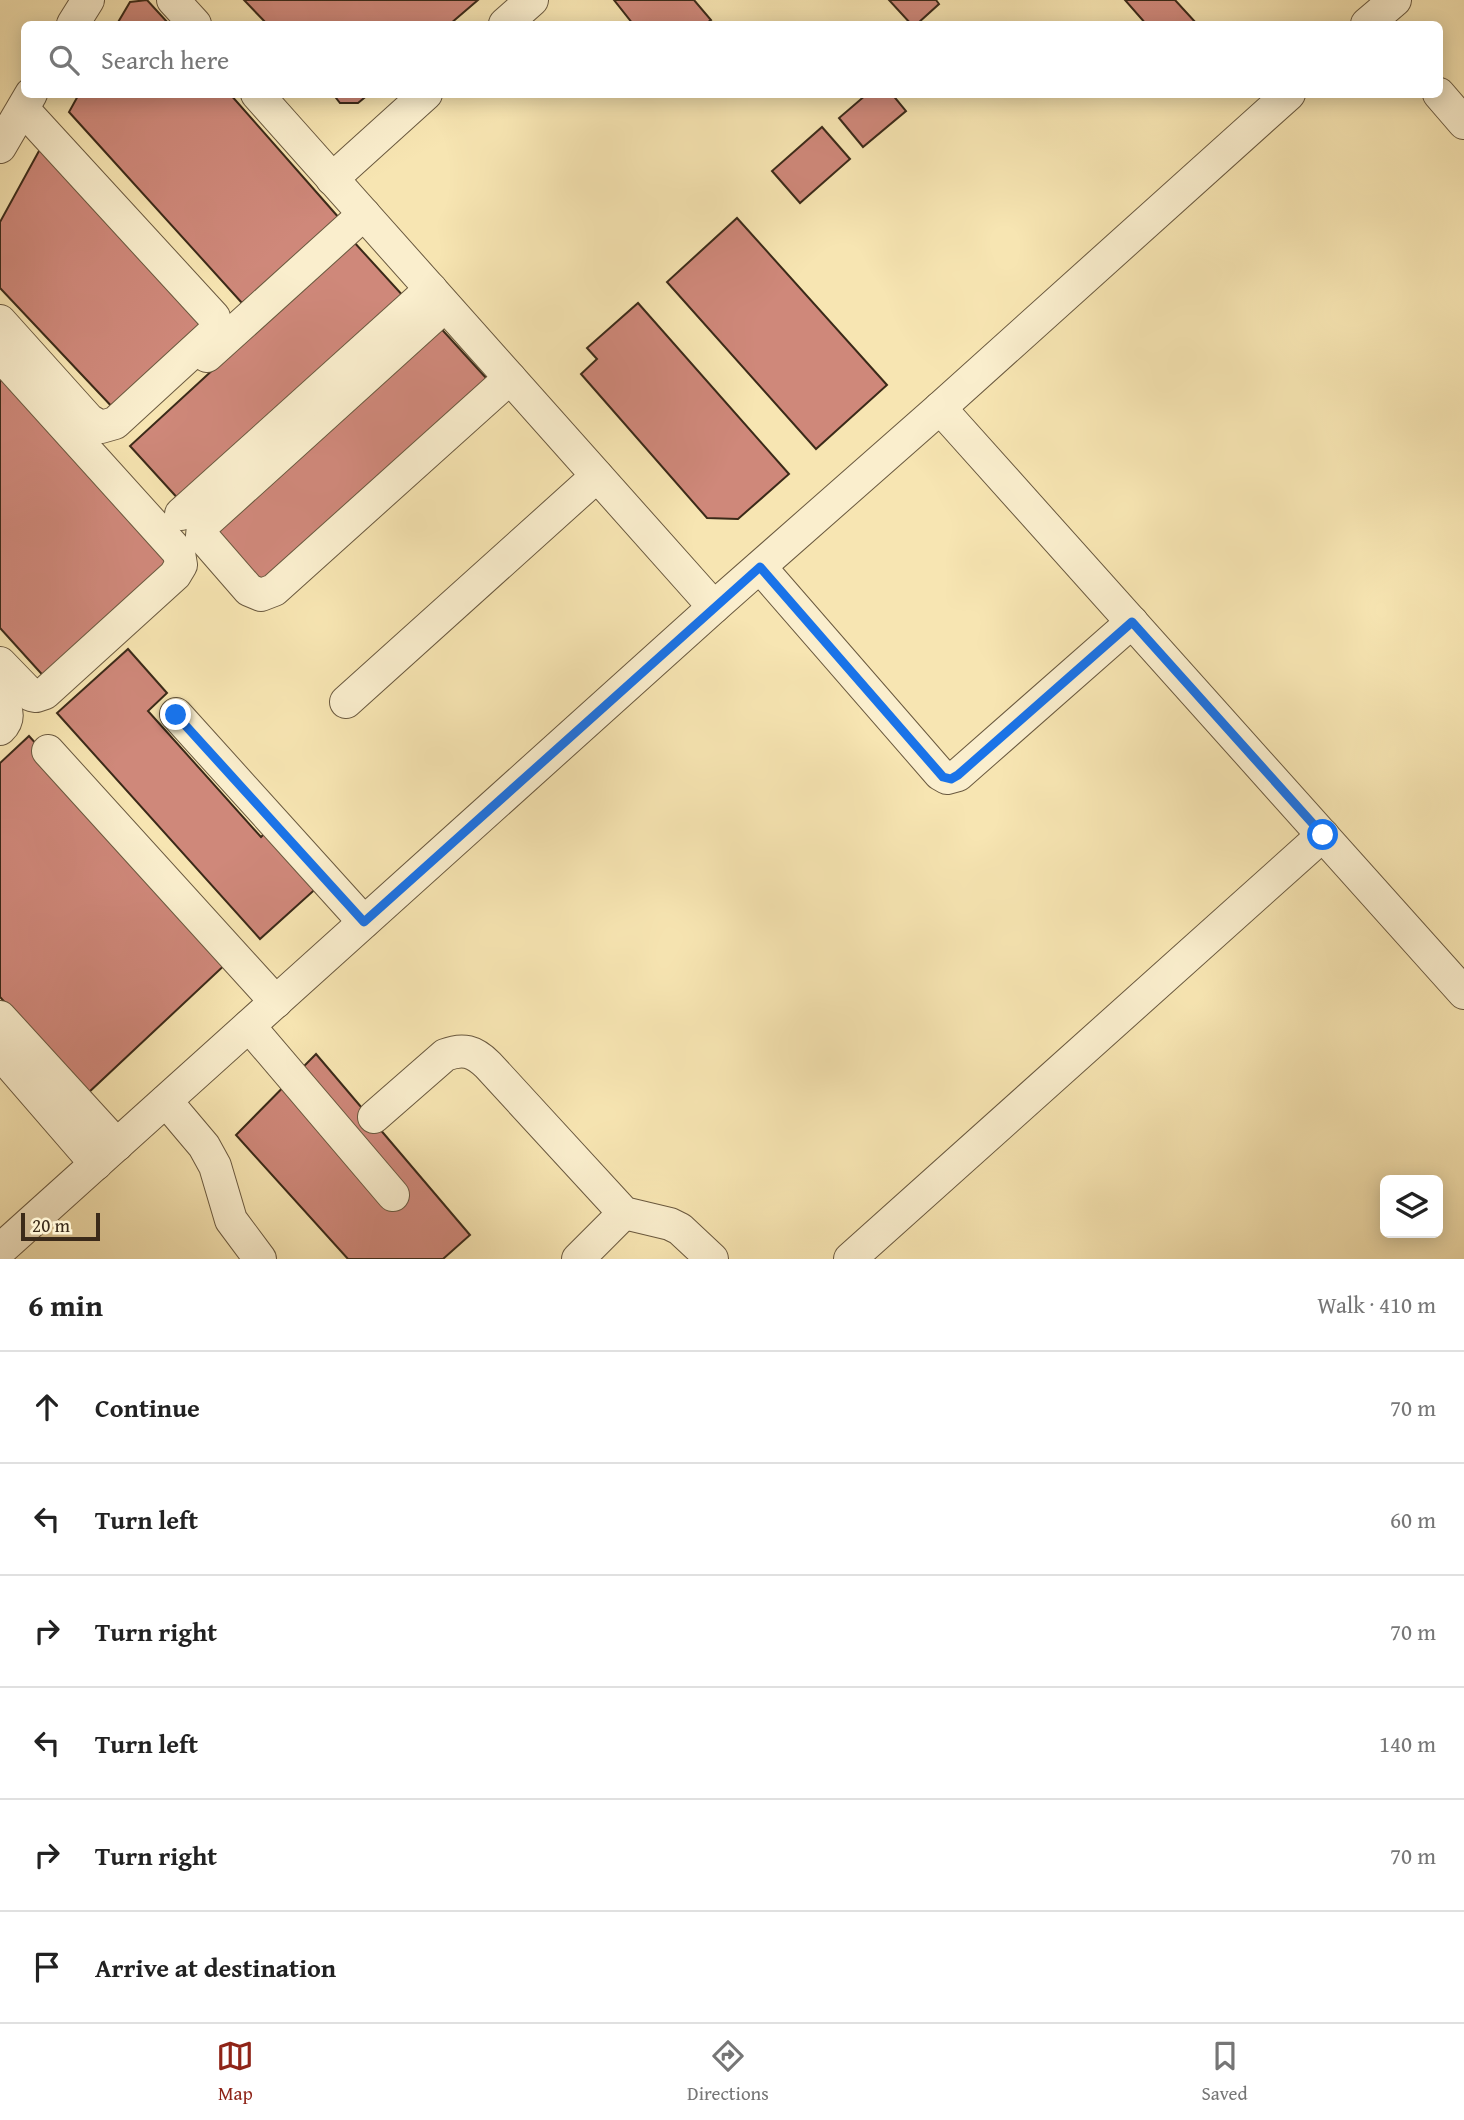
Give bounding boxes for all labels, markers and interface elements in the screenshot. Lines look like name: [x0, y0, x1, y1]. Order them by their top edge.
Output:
search box: [21, 21, 1443, 98]
text: Search here: [101, 40, 229, 79]
icon: search: [45, 41, 83, 79]
route end: [160, 699, 191, 730]
route start: [1307, 819, 1338, 850]
map controls: [1380, 1175, 1443, 1238]
button: layers: [1380, 1175, 1443, 1238]
scale bar: [21, 1210, 100, 1242]
text: 20 m: [32, 1211, 70, 1239]
text: 6 min: [28, 1283, 103, 1327]
text: Walk · 410 m: [1317, 1288, 1436, 1321]
icon: ahead: [28, 1388, 66, 1426]
text: Continue: [95, 1388, 200, 1427]
text: 70 m: [1390, 1391, 1436, 1424]
icon: left: [28, 1500, 66, 1538]
text: Turn left: [95, 1500, 198, 1539]
text: 60 m: [1390, 1503, 1436, 1536]
icon: right: [28, 1612, 66, 1650]
text: Turn right: [95, 1612, 217, 1651]
text: 70 m: [1390, 1615, 1436, 1648]
icon: left: [28, 1724, 66, 1762]
text: Turn left: [95, 1724, 198, 1763]
text: 140 m: [1379, 1727, 1436, 1760]
icon: right: [28, 1836, 66, 1874]
text: Turn right: [95, 1836, 217, 1875]
text: 70 m: [1390, 1839, 1436, 1872]
icon: arrive: [28, 1948, 66, 1986]
text: Arrive at destination: [95, 1948, 336, 1987]
tab: Map: [216, 2037, 254, 2107]
tab: Directions: [687, 2037, 769, 2107]
tab: Saved: [1202, 2037, 1248, 2107]

